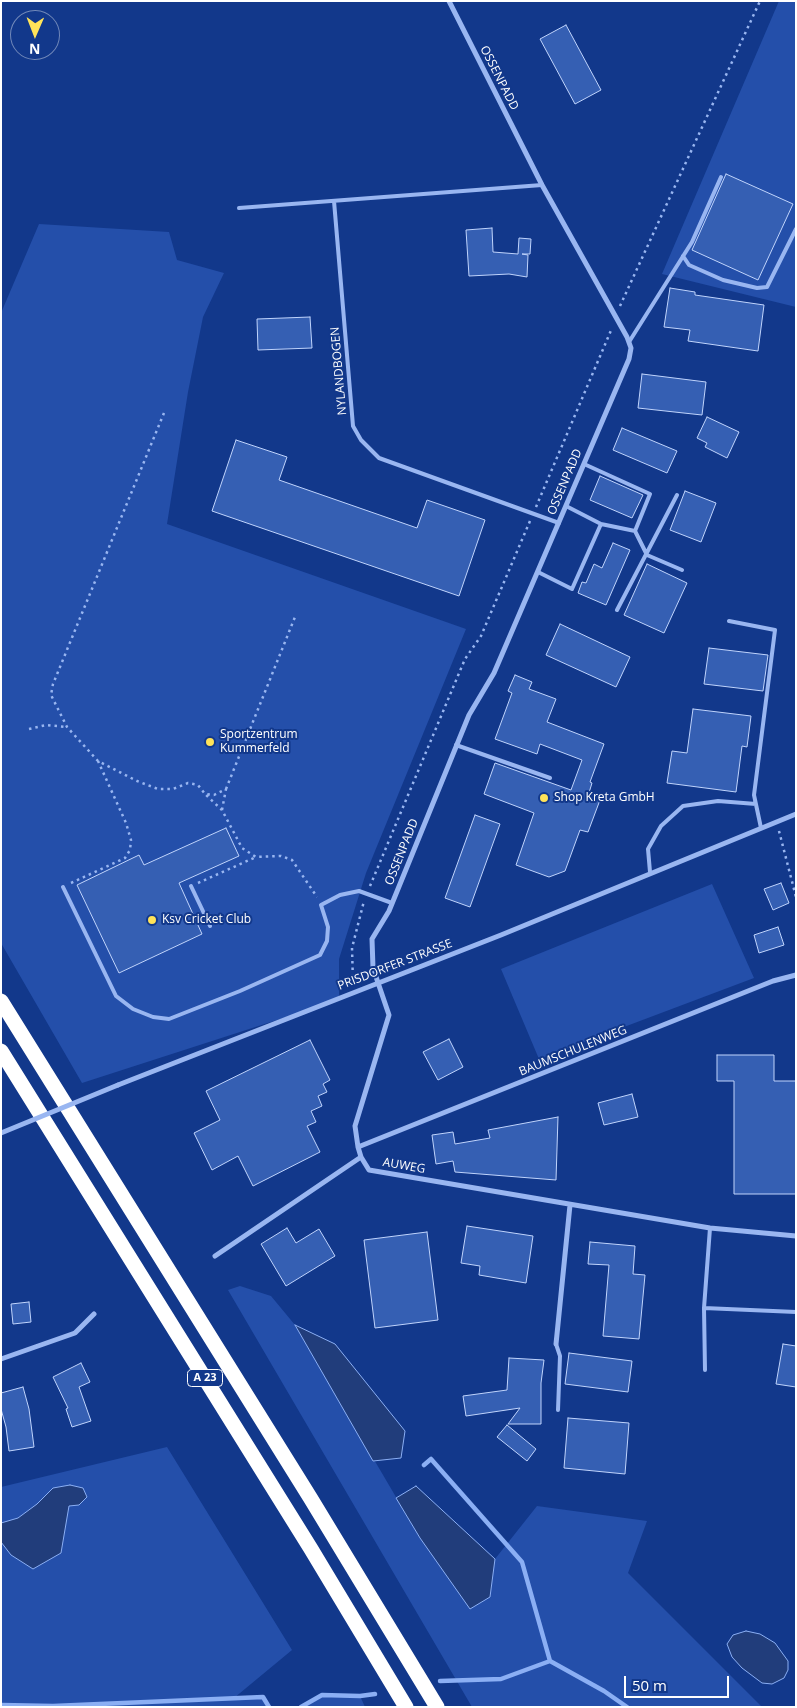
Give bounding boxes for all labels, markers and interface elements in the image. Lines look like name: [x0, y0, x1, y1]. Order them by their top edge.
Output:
north arrow: [10, 10, 60, 60]
text: N: [29, 40, 41, 59]
street label: OSSENPADD: [477, 43, 521, 113]
street label: NYLANDBOGEN: [328, 326, 350, 416]
street label: OSSENPADD: [545, 447, 585, 517]
place label: Sportzentrum Kummerfeld: [220, 728, 298, 756]
marker: Sportzentrum Kummerfeld: [204, 736, 216, 748]
place label: Shop Kreta GmbH: [554, 791, 655, 805]
marker: Shop Kreta GmbH: [538, 792, 550, 804]
street label: OSSENPADD: [382, 817, 422, 887]
place label: Ksv Cricket Club: [162, 913, 251, 927]
marker: Ksv Cricket Club: [146, 914, 158, 926]
street label: PRISDORFER STRASSE: [336, 937, 454, 993]
street label: BAUMSCHULENWEG: [517, 1023, 629, 1079]
street label: AUWEG: [382, 1155, 426, 1177]
road number: A 23: [188, 1370, 222, 1386]
scale bar: [627, 1666, 732, 1698]
text: 50 m: [632, 1675, 667, 1695]

